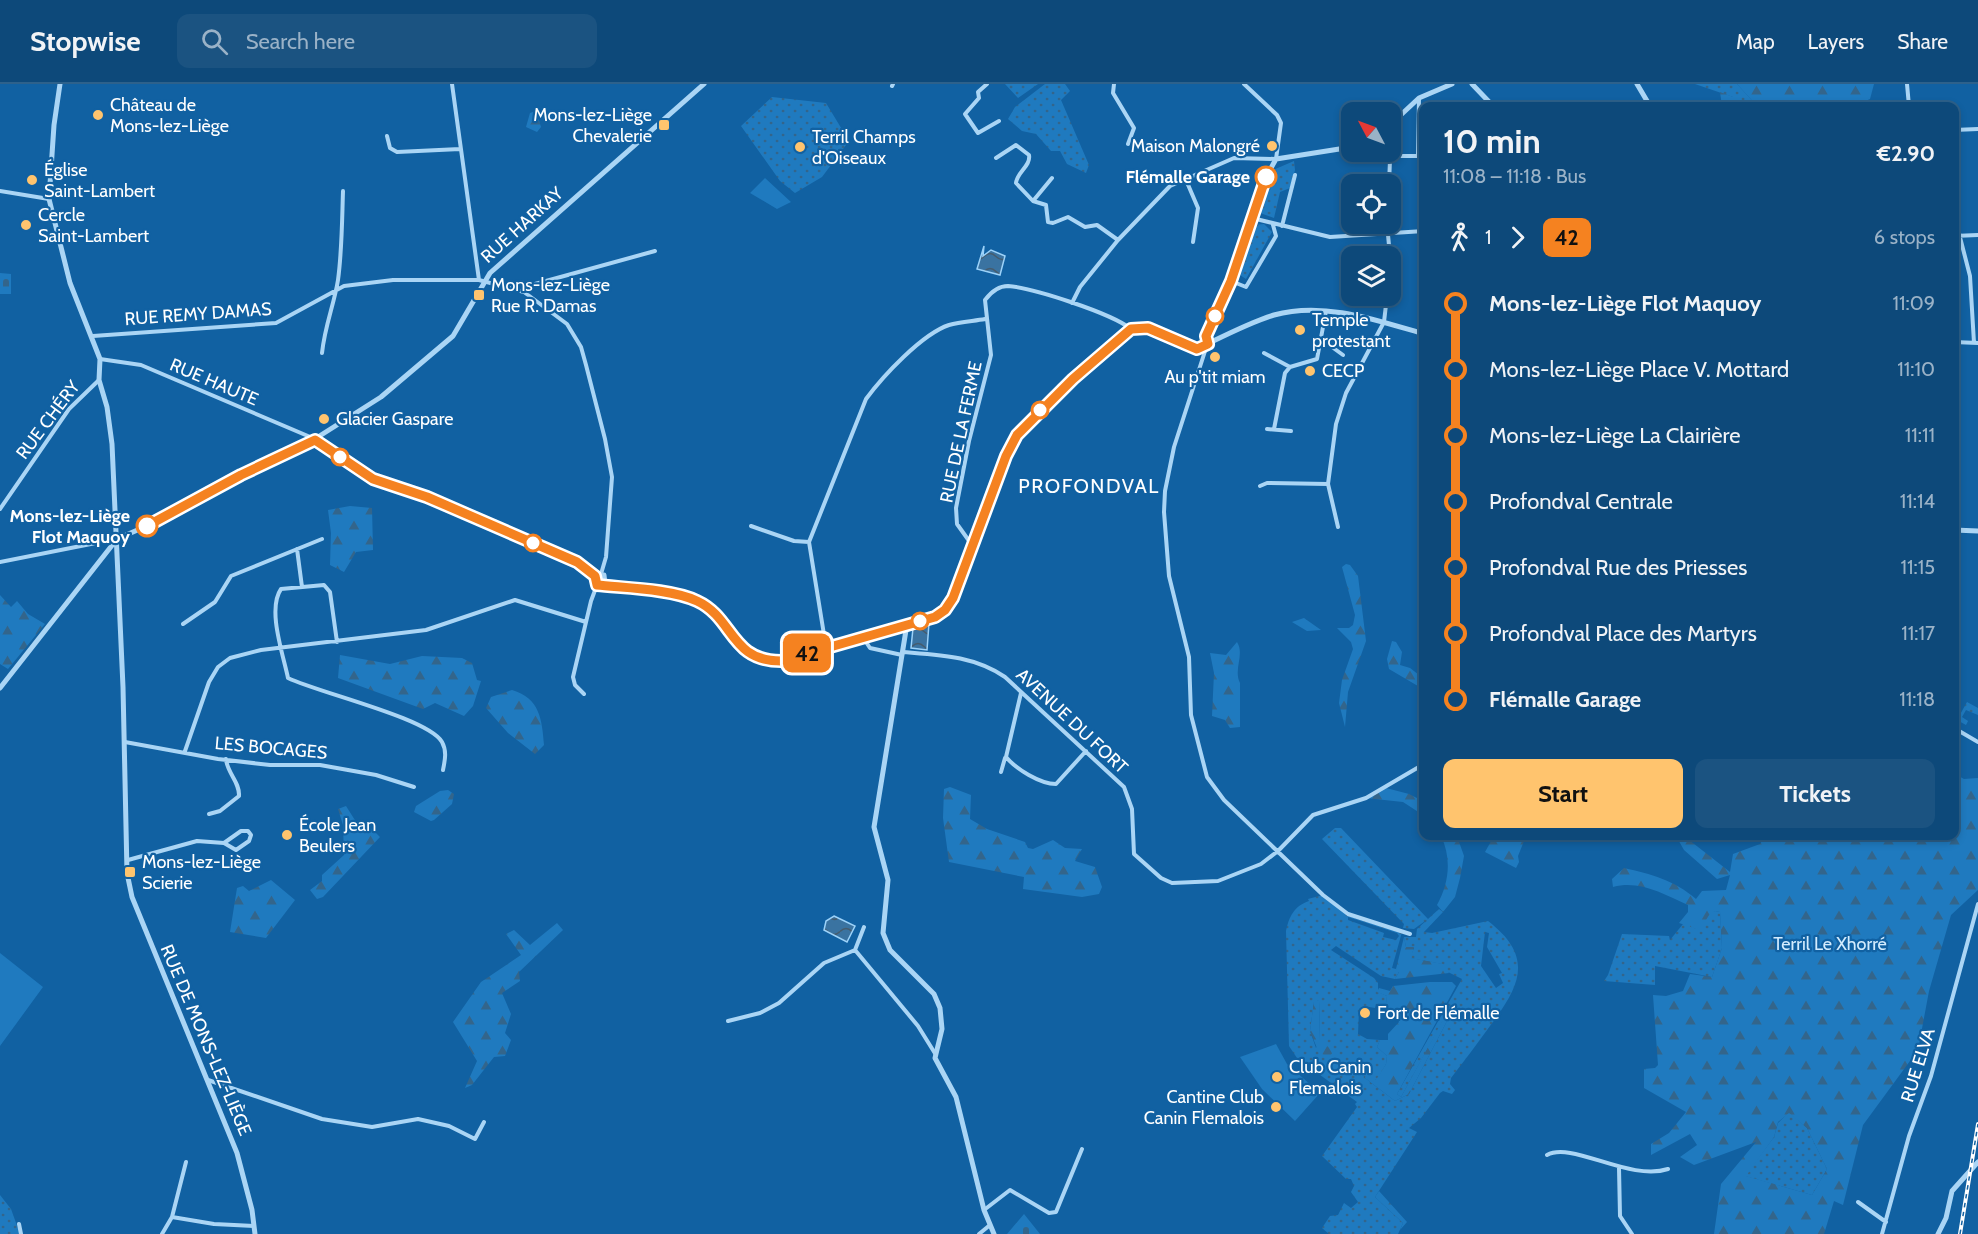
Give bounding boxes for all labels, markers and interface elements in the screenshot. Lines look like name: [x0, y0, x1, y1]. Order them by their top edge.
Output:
search box: [177, 14, 597, 68]
text: Stopwise: [30, 24, 141, 58]
icon: search: [198, 25, 231, 58]
text: Search here: [246, 28, 355, 55]
text: Map: [1736, 29, 1775, 54]
text: Layers: [1808, 29, 1864, 54]
text: Share: [1897, 29, 1948, 54]
place label: Château de Mons-lez-Liège: [110, 94, 229, 137]
north arrow: [1341, 102, 1401, 162]
map controls: [1341, 102, 1401, 306]
place label: Mons-lez-Liège Chevalerie: [533, 104, 652, 147]
marker: Château de Mons-lez-Liège: [91, 108, 105, 122]
marker: Mons-lez-Liège Chevalerie: [657, 118, 671, 132]
text: 10 min: [1443, 121, 1541, 161]
place label: Terril Champs d'Oiseaux: [812, 126, 916, 169]
place label: Maison Malongré: [1131, 135, 1260, 157]
marker: Maison Malongré: [1265, 139, 1279, 153]
marker: Terril Champs d'Oiseaux: [793, 140, 807, 154]
text: €2.90: [1877, 140, 1935, 167]
place label: Église Saint-Lambert: [44, 159, 155, 202]
text: 11:08 – 11:18 · Bus: [1443, 164, 1586, 188]
place label: Flémalle Garage: [1125, 166, 1250, 188]
marker: Flémalle Garage: [1255, 166, 1277, 188]
marker: Église Saint-Lambert: [25, 173, 39, 187]
button: locate: [1341, 174, 1401, 234]
street label: RUE HARKAY: [476, 182, 568, 268]
place label: Cercle Saint-Lambert: [38, 204, 149, 247]
marker: Cercle Saint-Lambert: [19, 218, 33, 232]
icon: walk: [1443, 221, 1476, 254]
icon: forward: [1501, 221, 1534, 254]
text: 1: [1485, 225, 1492, 249]
text: 42: [1555, 225, 1579, 250]
text: 6 stops: [1874, 225, 1935, 249]
button: layers: [1341, 246, 1401, 306]
place label: Mons-lez-Liège Rue R. Damas: [491, 274, 610, 317]
marker: Mons-lez-Liège Rue R. Damas: [472, 288, 486, 302]
text: Mons-lez-Liège Flot Maquoy: [1489, 290, 1761, 317]
text: 11:09: [1892, 291, 1935, 315]
street label: RUE REMY DAMAS: [124, 298, 272, 330]
unlabelled marker: [1206, 307, 1224, 325]
place label: Temple protestant: [1312, 309, 1391, 352]
marker: Temple protestant: [1293, 323, 1307, 337]
marker: Au p'tit miam: [1208, 350, 1222, 364]
street label: RUE HAUTE: [166, 354, 262, 411]
text: Mons-lez-Liège Place V. Mottard: [1489, 356, 1789, 383]
text: 11:10: [1897, 357, 1935, 381]
street label: RUE DE LA FERME: [935, 359, 987, 505]
place label: CECP: [1322, 360, 1364, 382]
marker: CECP: [1303, 364, 1317, 378]
place label: Au p'tit miam: [1164, 366, 1266, 388]
street label: RUE CHÉRY: [11, 376, 85, 464]
unlabelled marker: [1031, 401, 1049, 419]
place label: Glacier Gaspare: [336, 408, 453, 430]
marker: Glacier Gaspare: [317, 412, 331, 426]
text: Mons-lez-Liège La Clairière: [1489, 422, 1741, 449]
text: 11:11: [1905, 423, 1935, 447]
unlabelled marker: [331, 448, 349, 466]
district label: PROFONDVAL: [1018, 474, 1160, 498]
text: Profondval Centrale: [1489, 488, 1673, 515]
text: 11:14: [1900, 489, 1935, 513]
place label: Mons-lez-Liège Flot Maquoy: [9, 505, 130, 548]
marker: Mons-lez-Liège Flot Maquoy: [136, 515, 158, 537]
unlabelled marker: [524, 534, 542, 552]
text: Profondval Rue des Priesses: [1489, 554, 1747, 581]
text: 11:15: [1900, 555, 1935, 579]
unlabelled marker: [911, 612, 929, 630]
text: Profondval Place des Martyrs: [1489, 620, 1757, 647]
text: 11:17: [1901, 621, 1935, 645]
line badge: 42: [780, 634, 834, 672]
text: 42: [795, 641, 819, 666]
street label: AVENUE DU FORT: [1012, 664, 1133, 779]
text: Flémalle Garage: [1489, 686, 1641, 713]
text: 11:18: [1899, 687, 1935, 711]
street label: LES BOCAGES: [214, 732, 328, 764]
button: Start: [1443, 759, 1683, 828]
button: Tickets: [1695, 759, 1935, 828]
place label: École Jean Beulers: [299, 814, 376, 857]
marker: École Jean Beulers: [280, 828, 294, 842]
place label: Mons-lez-Liège Scierie: [142, 851, 261, 894]
marker: Mons-lez-Liège Scierie: [123, 865, 137, 879]
park label: Terril Le Xhorré: [1773, 933, 1887, 955]
street label: RUE DE MONS-LEZ-LIÈGE: [156, 941, 256, 1139]
place label: Fort de Flémalle: [1377, 1002, 1499, 1024]
marker: Fort de Flémalle: [1358, 1006, 1372, 1020]
street label: RUE ELVA: [1896, 1025, 1940, 1105]
place label: Club Canin Flemalois: [1289, 1056, 1371, 1099]
marker: Club Canin Flemalois: [1270, 1070, 1284, 1084]
place label: Cantine Club Canin Flemalois: [1144, 1086, 1264, 1129]
marker: Cantine Club Canin Flemalois: [1269, 1100, 1283, 1114]

